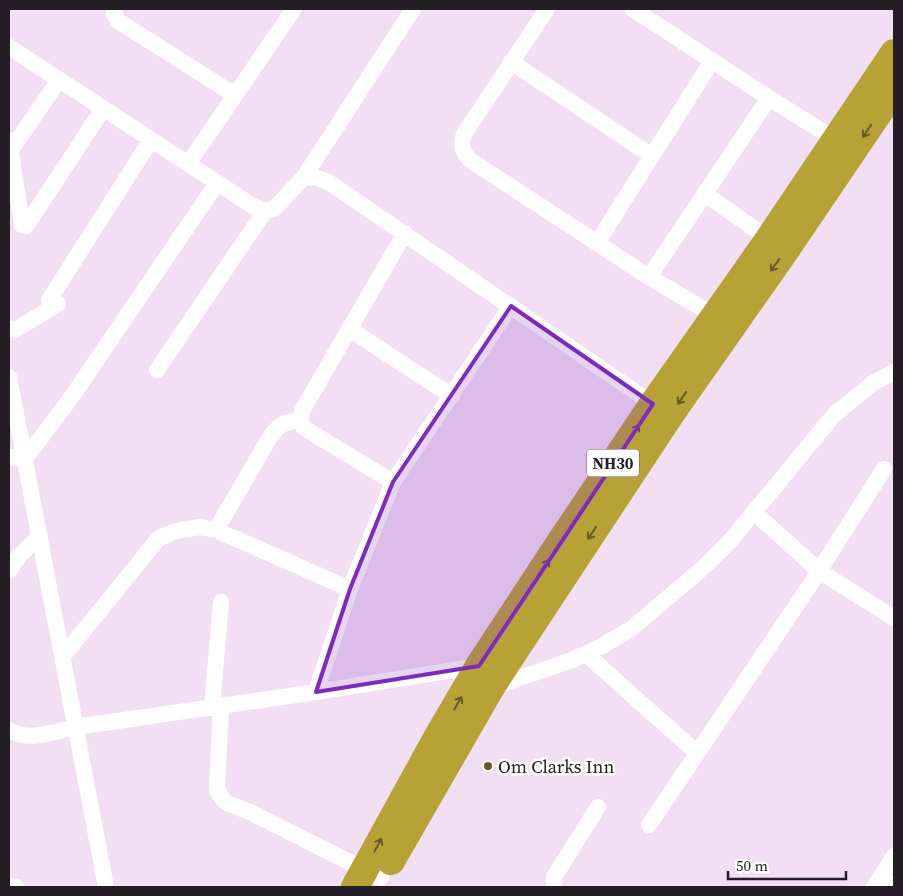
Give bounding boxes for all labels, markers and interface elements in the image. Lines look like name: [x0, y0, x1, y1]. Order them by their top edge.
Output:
one-way arrow: [862, 123, 872, 137]
one-way arrow: [770, 258, 781, 271]
one-way arrow: [677, 391, 687, 405]
one-way arrow: [630, 424, 640, 438]
road number: NH30: [587, 449, 639, 476]
one-way arrow: [587, 526, 597, 540]
one-way arrow: [540, 559, 550, 573]
one-way arrow: [453, 696, 463, 710]
place label: Om Clarks Inn: [498, 754, 614, 779]
marker: Om Clarks Inn: [482, 760, 494, 772]
one-way arrow: [374, 838, 384, 852]
scale bar: [728, 848, 846, 880]
text: 50 m: [736, 855, 768, 876]

